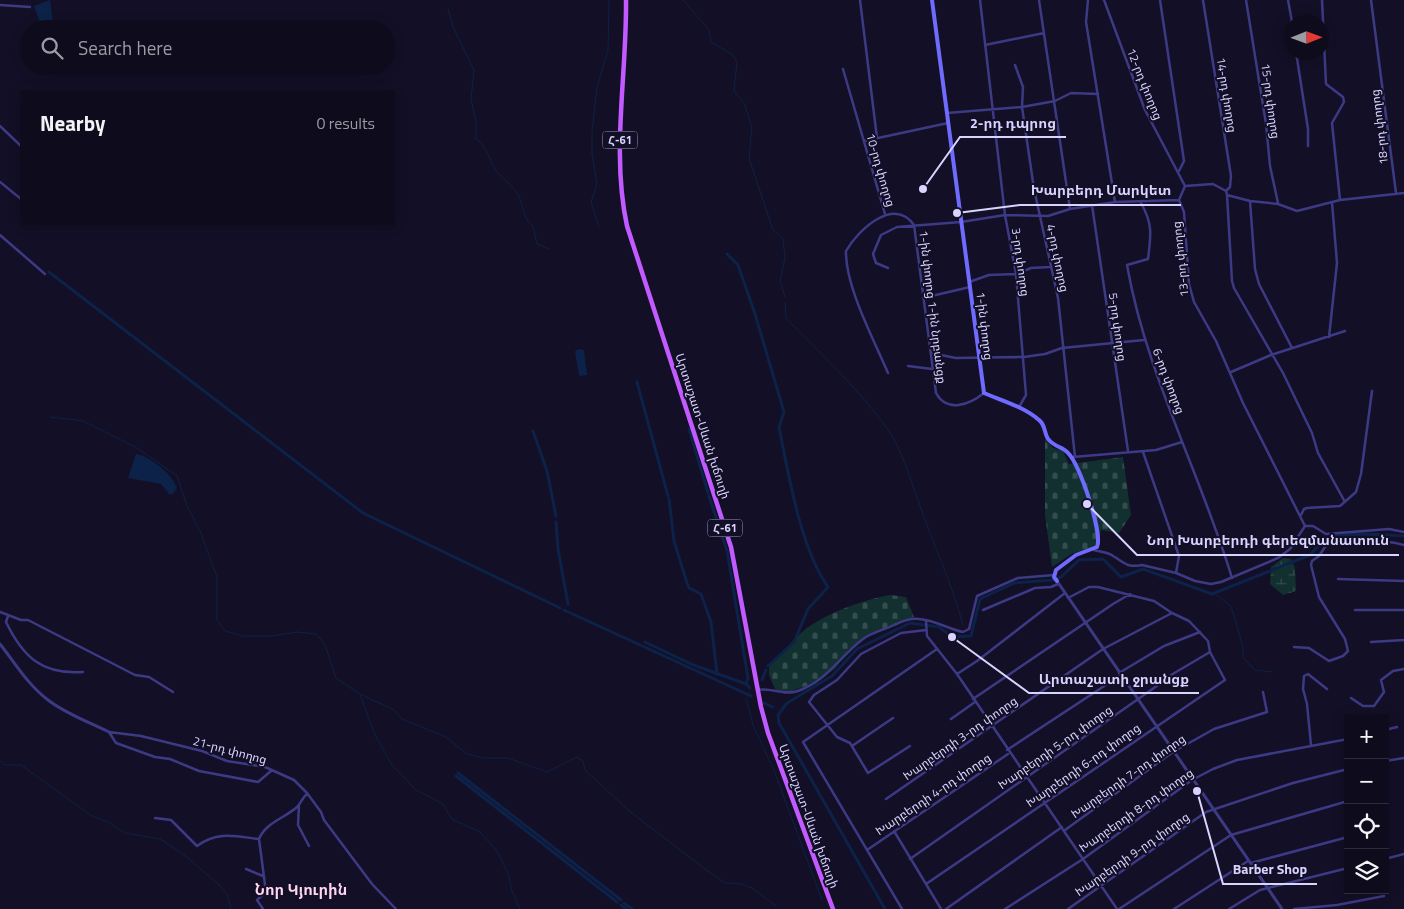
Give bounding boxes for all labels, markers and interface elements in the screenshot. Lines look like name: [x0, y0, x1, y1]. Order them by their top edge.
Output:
north arrow: [1284, 15, 1329, 60]
search box: [20, 20, 395, 75]
text: Search here: [78, 33, 172, 62]
icon: search: [38, 34, 66, 62]
street label: 12-րդ փողոց: [1122, 45, 1168, 123]
street label: 14-րդ փողոց: [1212, 56, 1242, 134]
street label: 15-րդ փողոց: [1256, 62, 1286, 140]
street label: 18-րդ փողոց: [1365, 88, 1393, 166]
text: Nearby: [40, 107, 105, 139]
callout: 2-րդ դպրոց: [960, 108, 1066, 137]
text: 0 results: [316, 111, 375, 135]
text: 2-րդ դպրոց: [970, 112, 1056, 133]
street label: 10-րդ փողոց: [861, 131, 901, 209]
road number: Հ-61: [602, 132, 638, 148]
callout: Խարբերդ Մարկետ: [1020, 176, 1181, 205]
text: Խարբերդ Մարկետ: [1031, 179, 1171, 200]
street label: 13-րդ փողոց: [1167, 220, 1193, 298]
street label: 4-րդ փողոց: [1042, 222, 1074, 294]
street label: 3-րդ փողոց: [1007, 226, 1035, 298]
street label: 1-ին փողոց 1-ին նրբանցք: [914, 229, 952, 385]
street label: 1-ին փողոց: [971, 291, 999, 361]
street label: 5-րդ փողոց: [1104, 291, 1132, 363]
street label: 6-րդ փողոց: [1148, 345, 1190, 417]
street label: Արտաշատ-Սևան խճուղի: [670, 351, 736, 501]
road number: Հ-61: [708, 520, 742, 536]
callout: Նոր Խարբերդի գերեզմանատուն: [1137, 526, 1399, 555]
text: Նոր Խարբերդի գերեզմանատուն: [1147, 529, 1389, 550]
callout: Արտաշատի ջրանցք: [1029, 664, 1199, 693]
text: Արտաշատի ջրանցք: [1039, 668, 1189, 689]
street label: Խարբերդի 3-րդ փողոց: [899, 691, 1021, 785]
street label: Խարբերդի 5-րդ փողոց: [994, 700, 1116, 794]
map controls: [1344, 714, 1389, 894]
button: +: [1344, 714, 1389, 759]
street label: Խարբերդի 6-րդ փողոց: [1022, 718, 1144, 812]
street label: Խարբերդի 7-րդ փողոց: [1067, 729, 1189, 823]
street label: 21-րդ փողոց: [191, 731, 269, 769]
street label: Արտաշատ-Սևան խճուղի: [774, 741, 844, 891]
street label: Խարբերդի 4-րդ փողոց: [871, 748, 995, 840]
button: −: [1344, 759, 1389, 804]
street label: Խարբերդի 8-րդ փողոց: [1075, 763, 1197, 857]
button: locate: [1344, 804, 1389, 849]
street label: Խարբերդի 9-րդ փողոց: [1071, 807, 1193, 901]
button: layers: [1344, 849, 1389, 894]
callout: Barber Shop: [1223, 855, 1317, 884]
text: Barber Shop: [1233, 858, 1308, 879]
district label: Նոր Կյուրին: [255, 878, 347, 901]

